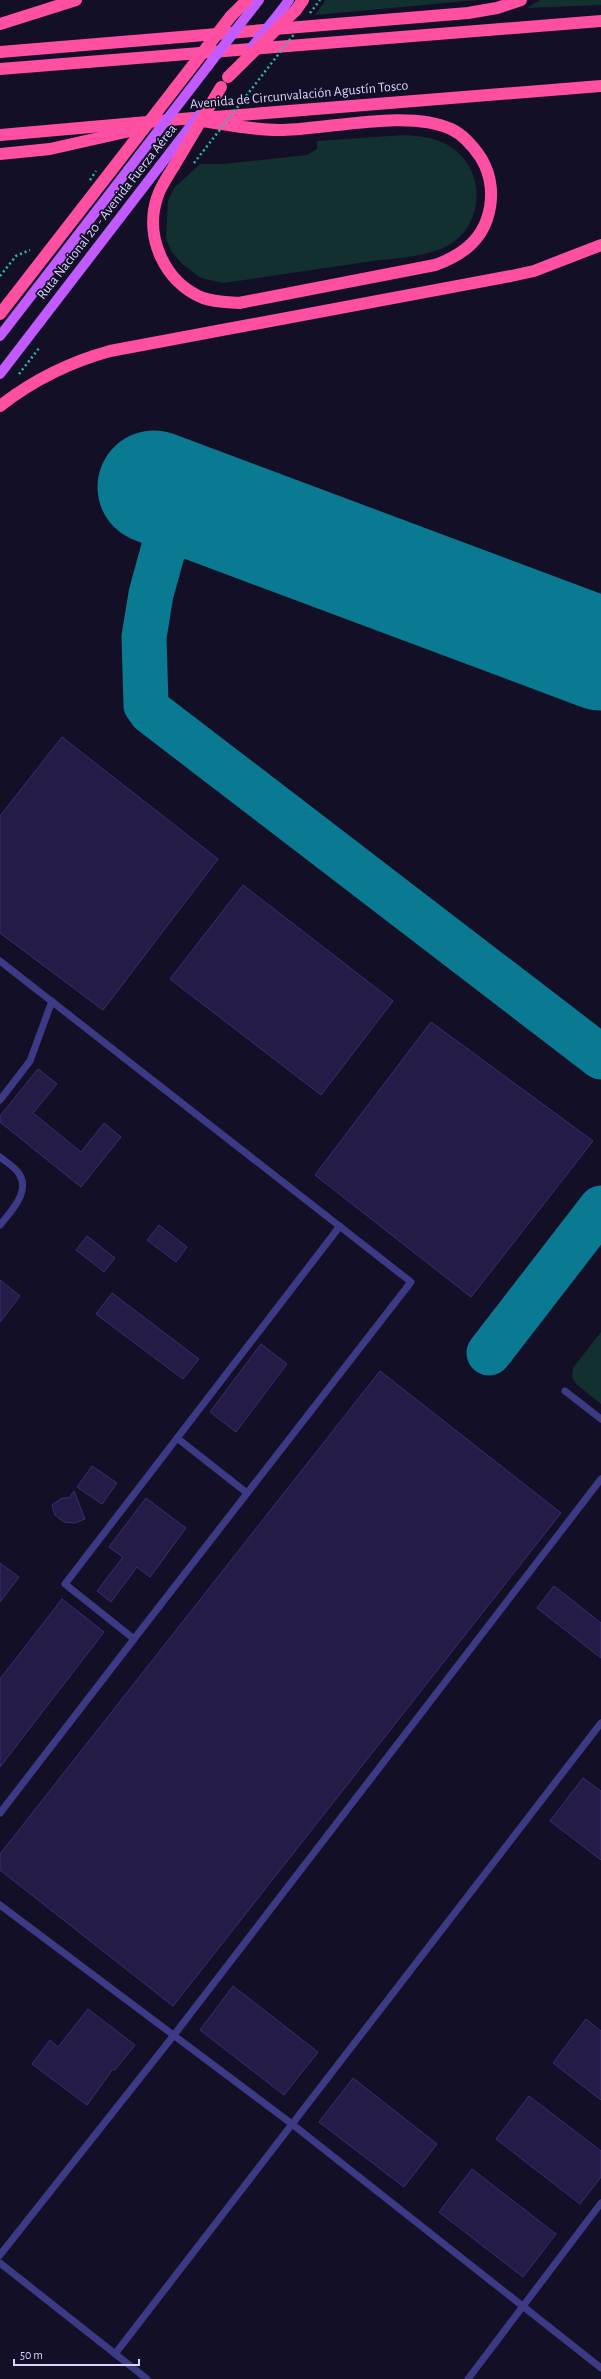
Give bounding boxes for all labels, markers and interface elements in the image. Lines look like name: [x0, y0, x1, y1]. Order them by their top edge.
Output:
street label: Avenida de Circunvalación Agustín Tosco: [189, 78, 409, 112]
street label: Ruta Nacional 20 - Avenida Fuerza Aérea: [34, 121, 180, 302]
scale bar: [14, 2341, 139, 2367]
text: 50 m: [20, 2349, 43, 2361]

